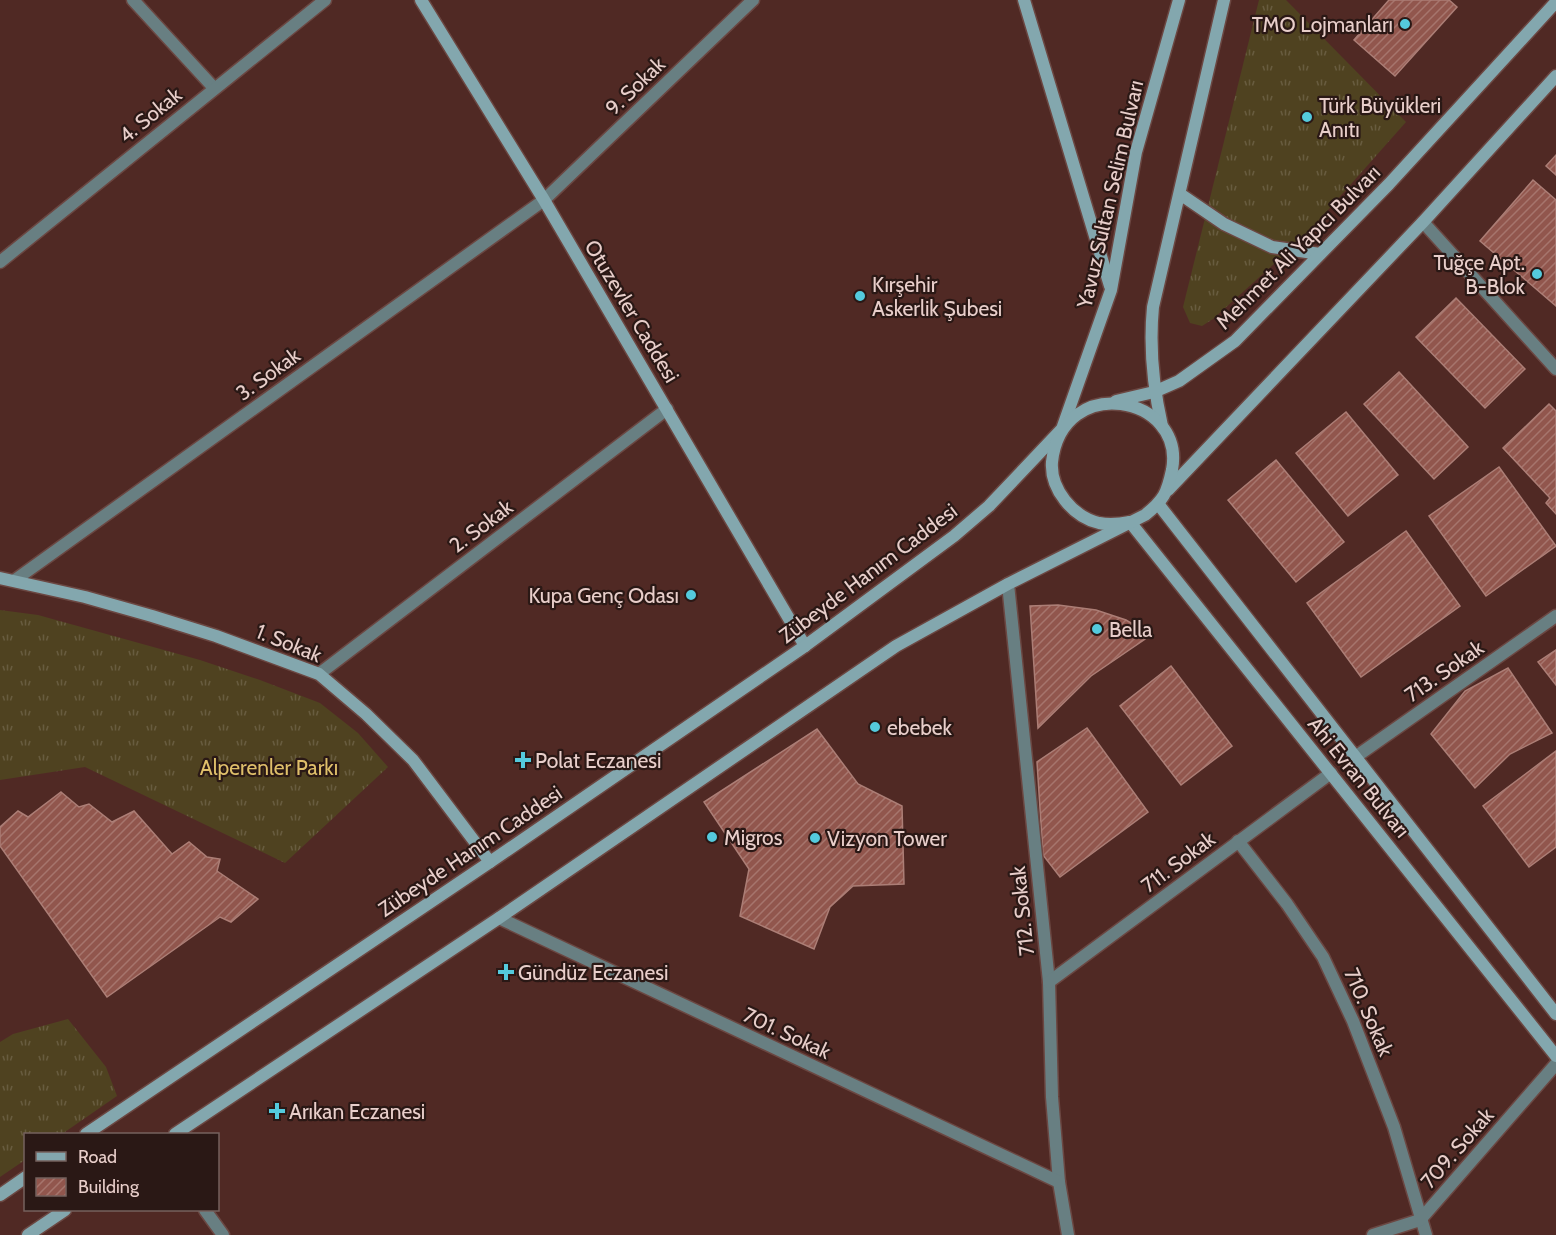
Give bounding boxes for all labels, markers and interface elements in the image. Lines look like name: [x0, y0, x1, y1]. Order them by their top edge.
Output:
place label: TMO Lojmanları: [1252, 12, 1393, 38]
marker: TMO Lojmanları: [1398, 17, 1412, 31]
street label: 9. Sokak: [600, 51, 670, 120]
street label: Yavuz Sultan Selim Bulvarı: [1071, 78, 1148, 311]
street label: 4. Sokak: [114, 82, 187, 148]
place label: Türk Büyükleri Anıtı: [1319, 93, 1441, 142]
marker: Türk Büyükleri Anıtı: [1300, 110, 1314, 124]
street label: Mehmet Ali Yapıcı Bulvarı: [1211, 160, 1385, 334]
street label: Otuzevler Caddesi: [580, 235, 684, 387]
place label: Tuğçe Apt. B-Blok: [1433, 250, 1526, 299]
marker: Tuğçe Apt. B-Blok: [1530, 267, 1544, 281]
place label: Kırşehir Askerlik Şubesi: [872, 272, 1002, 321]
marker: Kırşehir Askerlik Şubesi: [853, 289, 867, 303]
street label: 3. Sokak: [231, 342, 305, 406]
street label: 2. Sokak: [444, 494, 518, 558]
street label: Zübeyde Hanım Caddesi: [774, 498, 962, 648]
place label: Kupa Genç Odası: [528, 583, 679, 608]
marker: Kupa Genç Odası: [684, 588, 698, 602]
place label: Bella: [1109, 617, 1152, 642]
street label: 1. Sokak: [253, 619, 326, 668]
marker: Bella: [1090, 622, 1104, 636]
street label: 713. Sokak: [1400, 634, 1489, 707]
street label: Ahi Evran Bulvarı: [1303, 712, 1415, 842]
place label: ebebek: [887, 715, 953, 740]
marker: ebebek: [868, 720, 882, 734]
place label: Polat Eczanesi: [535, 748, 661, 773]
marker: Polat Eczanesi: [516, 753, 530, 767]
park label: Alperenler Parkı: [200, 755, 338, 780]
street label: Zübeyde Hanım Caddesi: [373, 780, 567, 922]
place label: Migros: [724, 825, 783, 850]
place label: Vizyon Tower: [827, 826, 947, 851]
street label: 711. Sokak: [1136, 826, 1220, 898]
marker: Migros: [705, 830, 719, 844]
marker: Vizyon Tower: [808, 831, 822, 845]
street label: 712. Sokak: [1005, 864, 1039, 957]
place label: Gündüz Eczanesi: [518, 960, 668, 985]
street label: 710. Sokak: [1339, 964, 1399, 1060]
marker: Gündüz Eczanesi: [499, 965, 513, 979]
street label: 701. Sokak: [739, 1002, 835, 1064]
place label: Arıkan Eczanesi: [289, 1099, 425, 1124]
street label: 709. Sokak: [1415, 1102, 1499, 1193]
marker: Arıkan Eczanesi: [270, 1104, 284, 1118]
legend: [24, 1133, 219, 1211]
text: Road: [78, 1146, 117, 1168]
text: Building: [78, 1176, 140, 1198]

